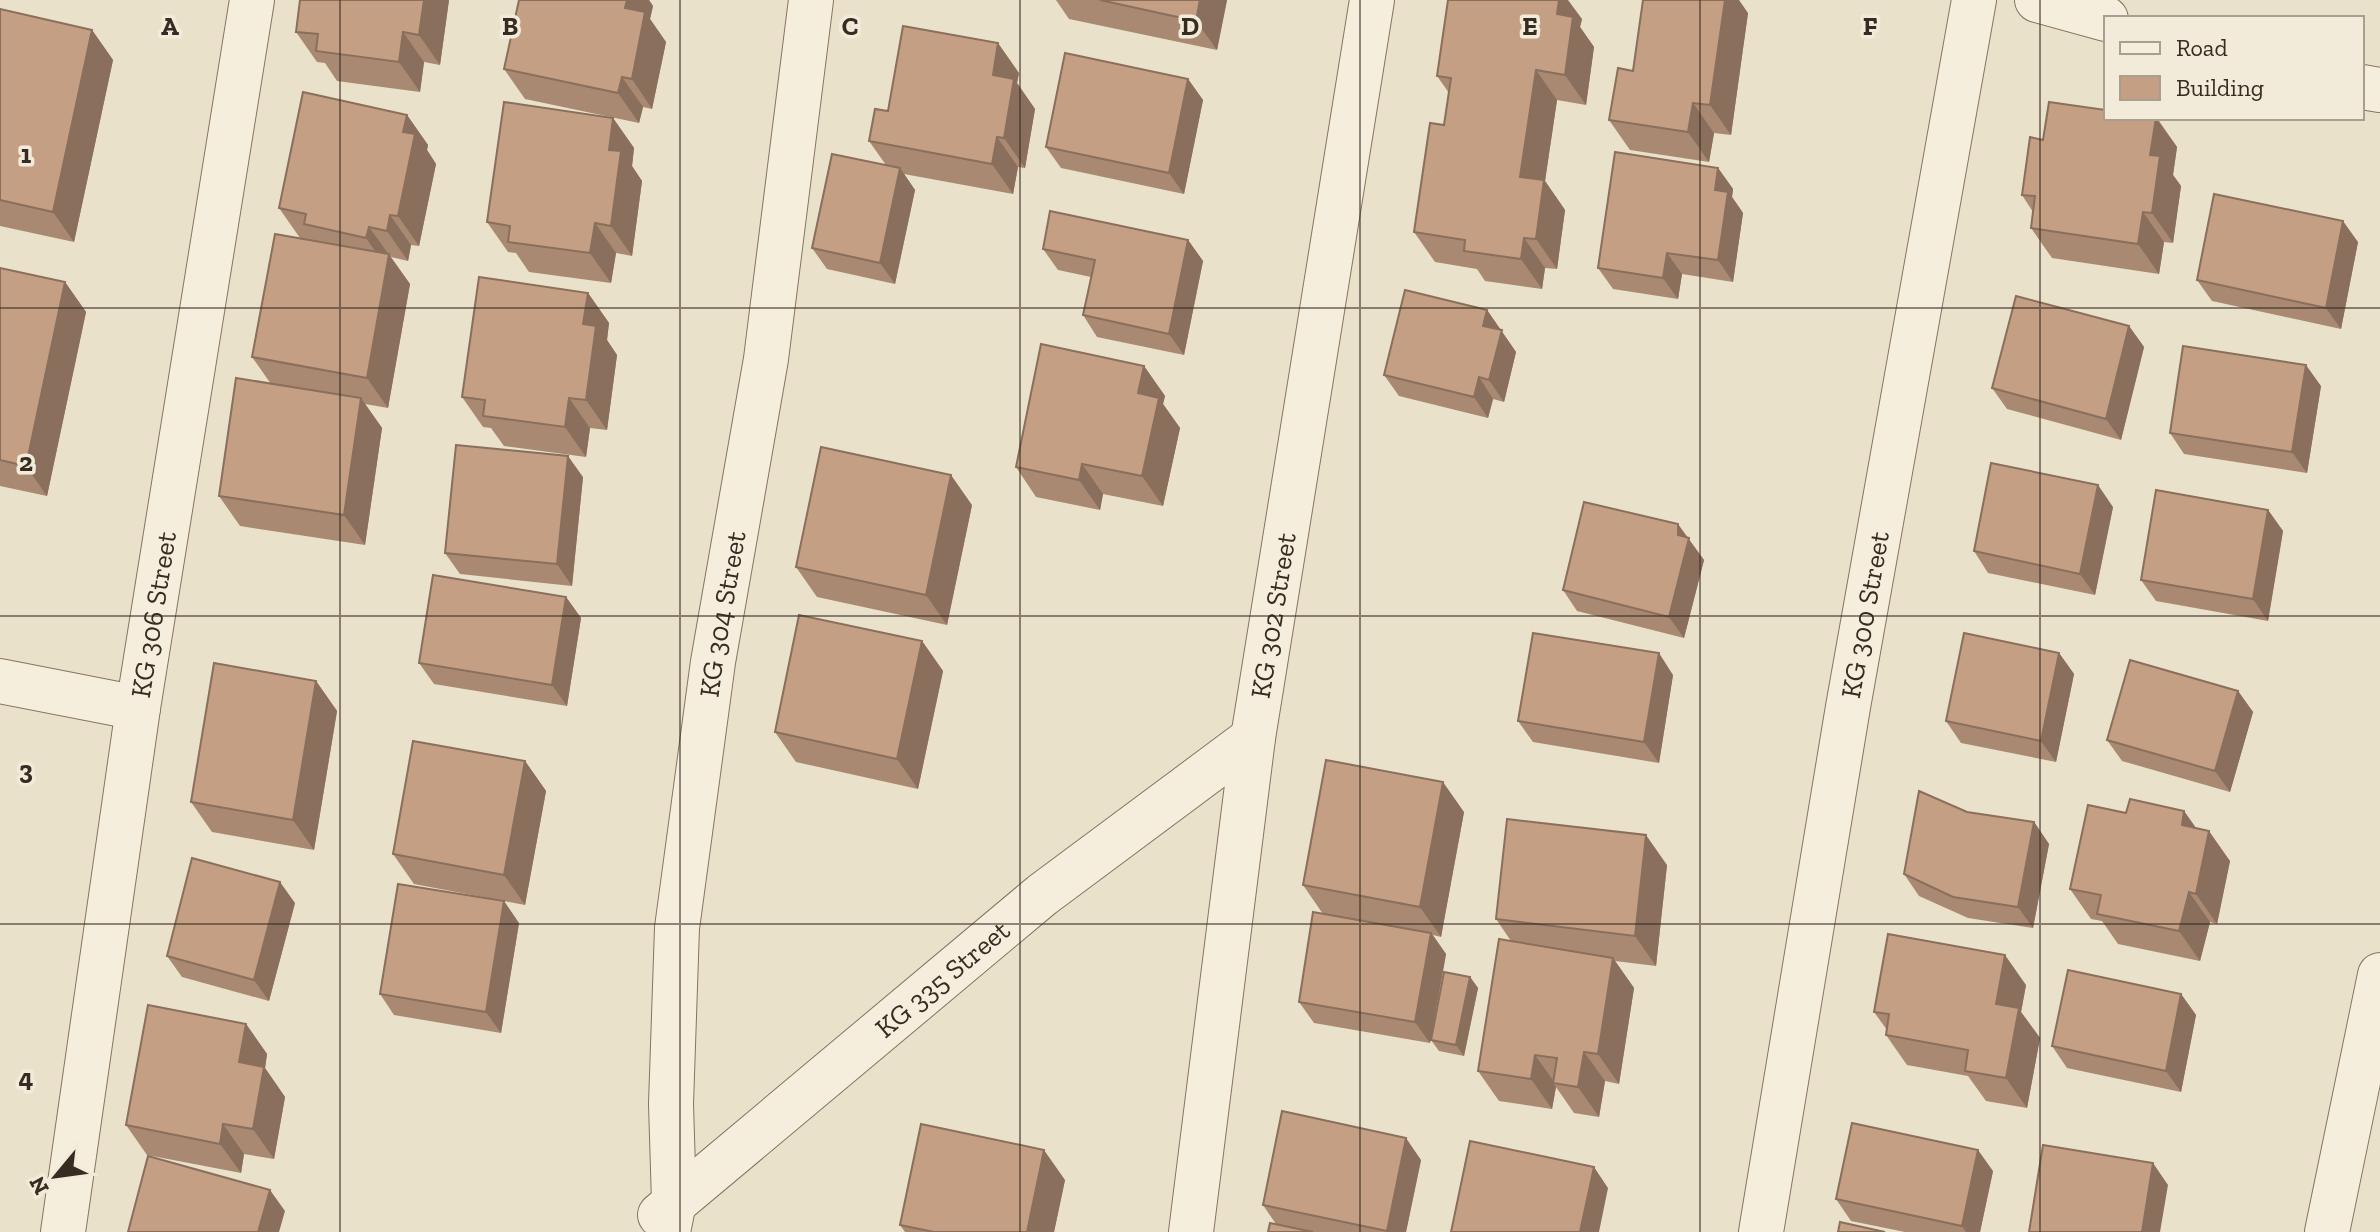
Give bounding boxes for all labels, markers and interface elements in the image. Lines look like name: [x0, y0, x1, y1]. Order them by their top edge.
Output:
text: A: [161, 10, 179, 42]
text: B: [502, 10, 518, 42]
text: C: [842, 10, 858, 42]
text: D: [1181, 10, 1199, 42]
text: E: [1522, 10, 1538, 42]
text: F: [1863, 10, 1878, 42]
legend: [2104, 16, 2364, 120]
text: Road: [2176, 33, 2228, 62]
text: Building: [2176, 73, 2264, 102]
text: 1: [21, 138, 32, 170]
text: 2: [19, 446, 33, 478]
street label: KG 304 Street: [692, 528, 752, 699]
street label: KG 300 Street: [1833, 528, 1896, 701]
street label: KG 306 Street: [123, 529, 183, 700]
street label: KG 302 Street: [1243, 530, 1302, 701]
text: 3: [19, 754, 33, 786]
street label: KG 335 Street: [868, 913, 1016, 1044]
text: 4: [19, 1062, 34, 1094]
north arrow: [16, 1136, 96, 1216]
text: N: [23, 1171, 55, 1199]

